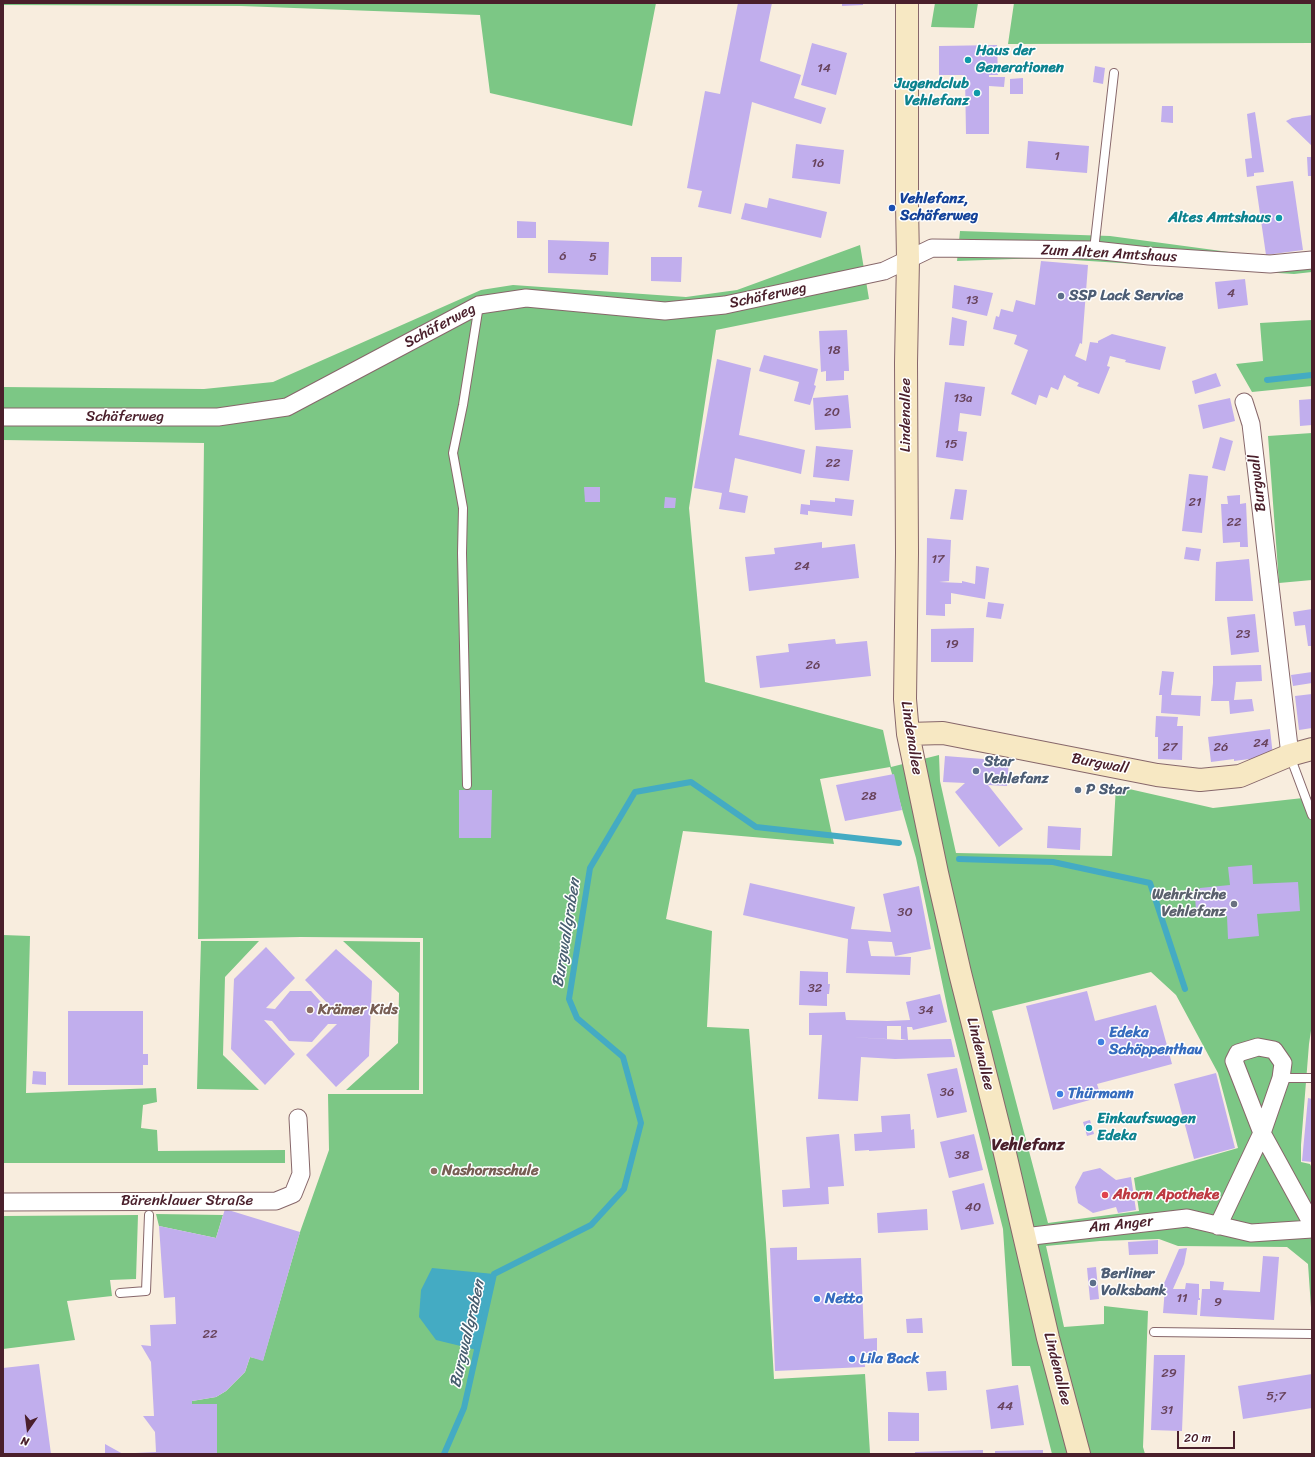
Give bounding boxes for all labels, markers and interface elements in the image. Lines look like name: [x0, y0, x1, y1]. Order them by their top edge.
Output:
place label: Haus der Generationen: [976, 42, 1064, 77]
marker: Haus der Generationen: [963, 55, 973, 65]
house number: 14: [817, 61, 831, 77]
place label: Jugendclub Vehlefanz: [895, 75, 969, 110]
marker: Jugendclub Vehlefanz: [972, 88, 982, 98]
house number: 1: [1054, 149, 1060, 165]
house number: 16: [812, 156, 824, 172]
place label: Vehlefanz, Schäferweg: [900, 190, 978, 225]
marker: Vehlefanz, Schäferweg: [887, 203, 897, 213]
place label: Altes Amtshaus: [1168, 209, 1271, 227]
marker: Altes Amtshaus: [1274, 213, 1284, 223]
street label: Zum Alten Amtshaus: [1040, 241, 1178, 267]
house number: 6: [559, 249, 567, 265]
house number: 5: [589, 250, 597, 266]
street label: Schäferweg: [728, 279, 808, 313]
house number: 4: [1227, 286, 1235, 302]
place label: SSP Lack Service: [1069, 287, 1183, 305]
marker: SSP Lack Service: [1056, 291, 1066, 301]
house number: 13: [966, 293, 978, 309]
street label: Schäferweg: [401, 300, 479, 352]
house number: 18: [827, 343, 841, 359]
street label: Lindenallee: [897, 378, 915, 452]
house number: 13a: [953, 391, 973, 407]
house number: 20: [824, 405, 840, 421]
street label: Schäferweg: [86, 408, 164, 426]
house number: 15: [944, 437, 958, 453]
street label: Burgwall: [1246, 453, 1270, 513]
house number: 22: [825, 456, 841, 472]
house number: 21: [1188, 495, 1202, 511]
house number: 22: [1226, 515, 1242, 531]
house number: 17: [932, 552, 944, 568]
house number: 24: [794, 559, 810, 575]
house number: 23: [1236, 627, 1250, 643]
house number: 19: [945, 637, 959, 653]
house number: 26: [806, 658, 820, 674]
street label: Lindenallee: [896, 700, 926, 776]
house number: 24: [1253, 736, 1269, 752]
house number: 27: [1163, 740, 1177, 756]
house number: 26: [1214, 740, 1228, 756]
street label: Burgwall: [1070, 750, 1130, 778]
place label: Star Vehlefanz: [984, 753, 1049, 788]
marker: Star Vehlefanz: [971, 766, 981, 776]
place label: P Star: [1086, 781, 1129, 799]
marker: P Star: [1073, 785, 1083, 795]
house number: 28: [861, 789, 877, 805]
water label: Burgwallgraben: [549, 877, 585, 989]
place label: Wehrkirche Vehlefanz: [1152, 886, 1226, 921]
marker: Wehrkirche Vehlefanz: [1229, 899, 1239, 909]
house number: 30: [897, 905, 913, 921]
house number: 32: [808, 981, 822, 997]
place label: Krämer Kids: [318, 1001, 398, 1019]
house number: 34: [918, 1003, 934, 1019]
marker: Krämer Kids: [305, 1005, 315, 1015]
street label: Lindenallee: [962, 1016, 998, 1092]
place label: Edeka Schöppenthau: [1109, 1024, 1202, 1059]
marker: Edeka Schöppenthau: [1096, 1037, 1106, 1047]
house number: 36: [940, 1085, 954, 1101]
place label: Thürmann: [1068, 1085, 1134, 1103]
marker: Thürmann: [1055, 1089, 1065, 1099]
place label: Einkaufswagen Edeka: [1097, 1110, 1196, 1145]
marker: Einkaufswagen Edeka: [1084, 1123, 1094, 1133]
district label: Vehlefanz: [991, 1136, 1065, 1156]
house number: 38: [955, 1148, 969, 1164]
place label: Nashornschule: [442, 1162, 539, 1180]
marker: Nashornschule: [429, 1166, 439, 1176]
place label: Ahorn Apotheke: [1113, 1186, 1219, 1204]
marker: Ahorn Apotheke: [1100, 1190, 1110, 1200]
street label: Bärenklauer Straße: [121, 1192, 253, 1210]
house number: 40: [965, 1200, 981, 1216]
street label: Am Anger: [1088, 1213, 1154, 1237]
place label: Berliner Volksbank: [1101, 1265, 1166, 1300]
water label: Burgwallgraben: [446, 1278, 490, 1390]
marker: Berliner Volksbank: [1088, 1278, 1098, 1288]
place label: Netto: [825, 1290, 863, 1308]
house number: 11: [1176, 1291, 1188, 1307]
marker: Netto: [812, 1294, 822, 1304]
house number: 9: [1214, 1295, 1222, 1311]
house number: 22: [202, 1327, 218, 1343]
street label: Lindenallee: [1039, 1331, 1075, 1407]
place label: Lila Back: [860, 1350, 919, 1368]
marker: Lila Back: [847, 1354, 857, 1364]
house number: 29: [1161, 1366, 1177, 1382]
house number: 5;7: [1266, 1389, 1286, 1405]
house number: 44: [997, 1399, 1013, 1415]
house number: 31: [1161, 1403, 1173, 1419]
north arrow: [8, 1409, 48, 1449]
scale bar: [1179, 1423, 1237, 1449]
text: 20 m: [1184, 1427, 1211, 1449]
text: N: [19, 1431, 31, 1451]

